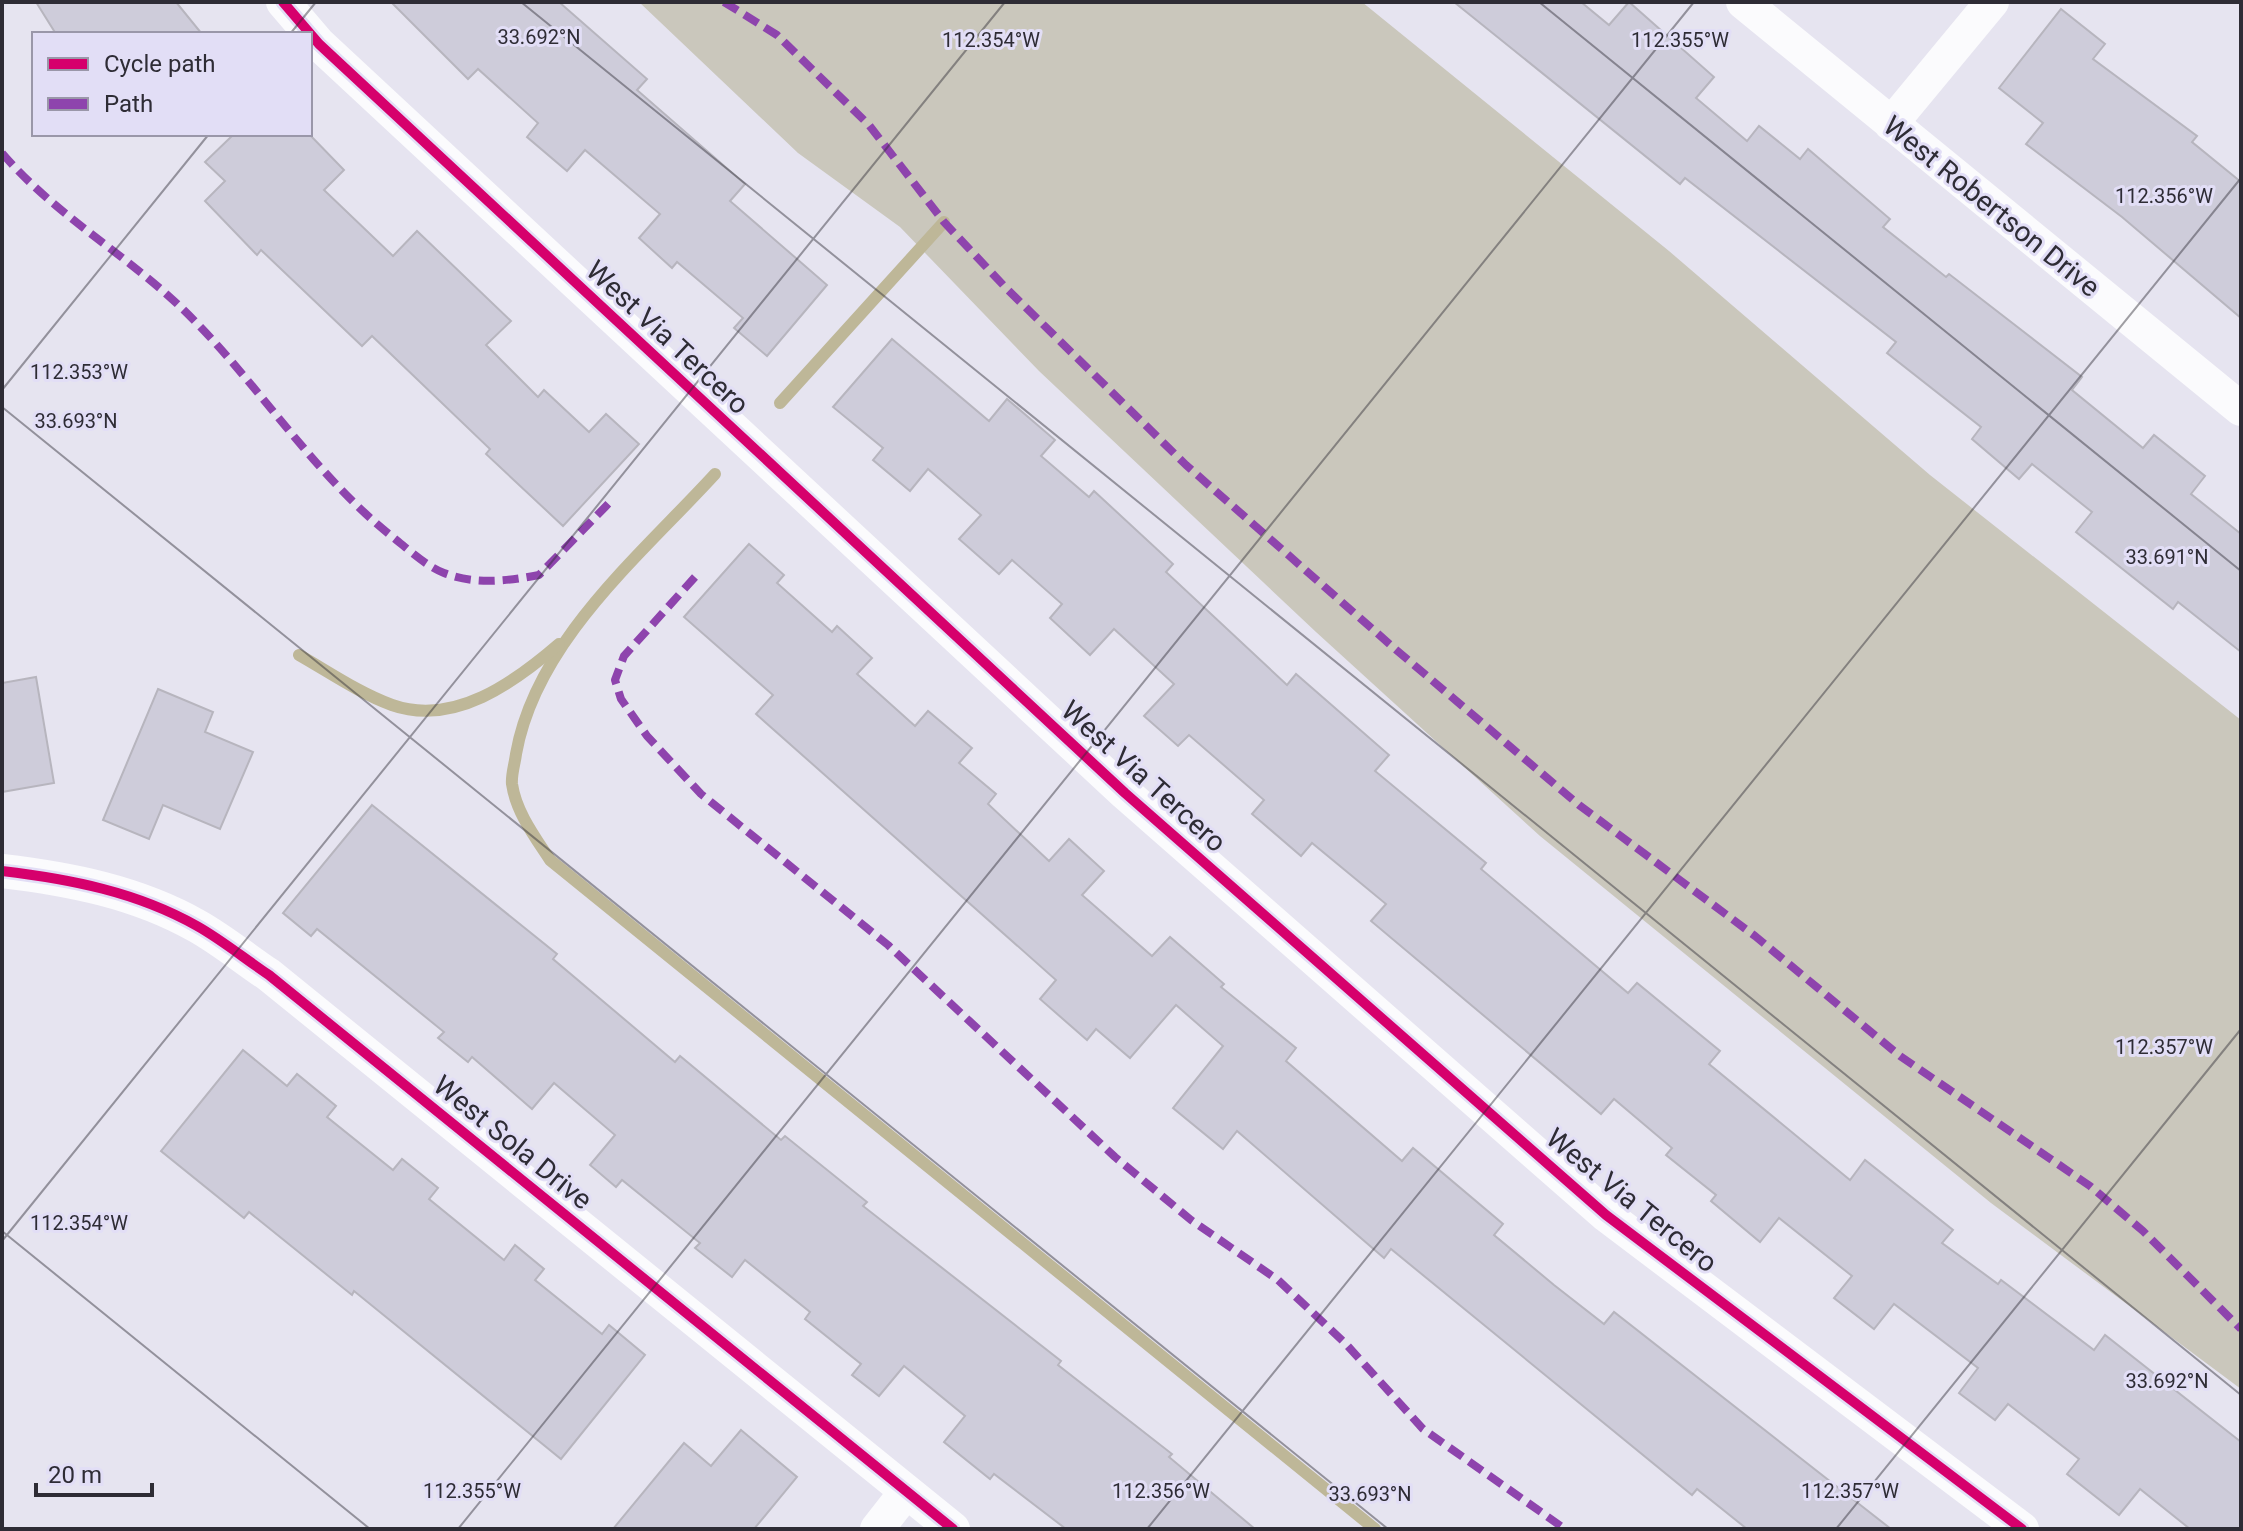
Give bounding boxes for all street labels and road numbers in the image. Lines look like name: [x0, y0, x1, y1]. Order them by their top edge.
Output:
street label: West Robertson Drive: [1877, 109, 2106, 304]
street label: West Via Tercero: [580, 254, 756, 421]
street label: West Via Tercero: [1055, 694, 1233, 859]
street label: West Sola Drive: [427, 1068, 599, 1216]
street label: West Via Tercero: [1540, 1121, 1724, 1279]

